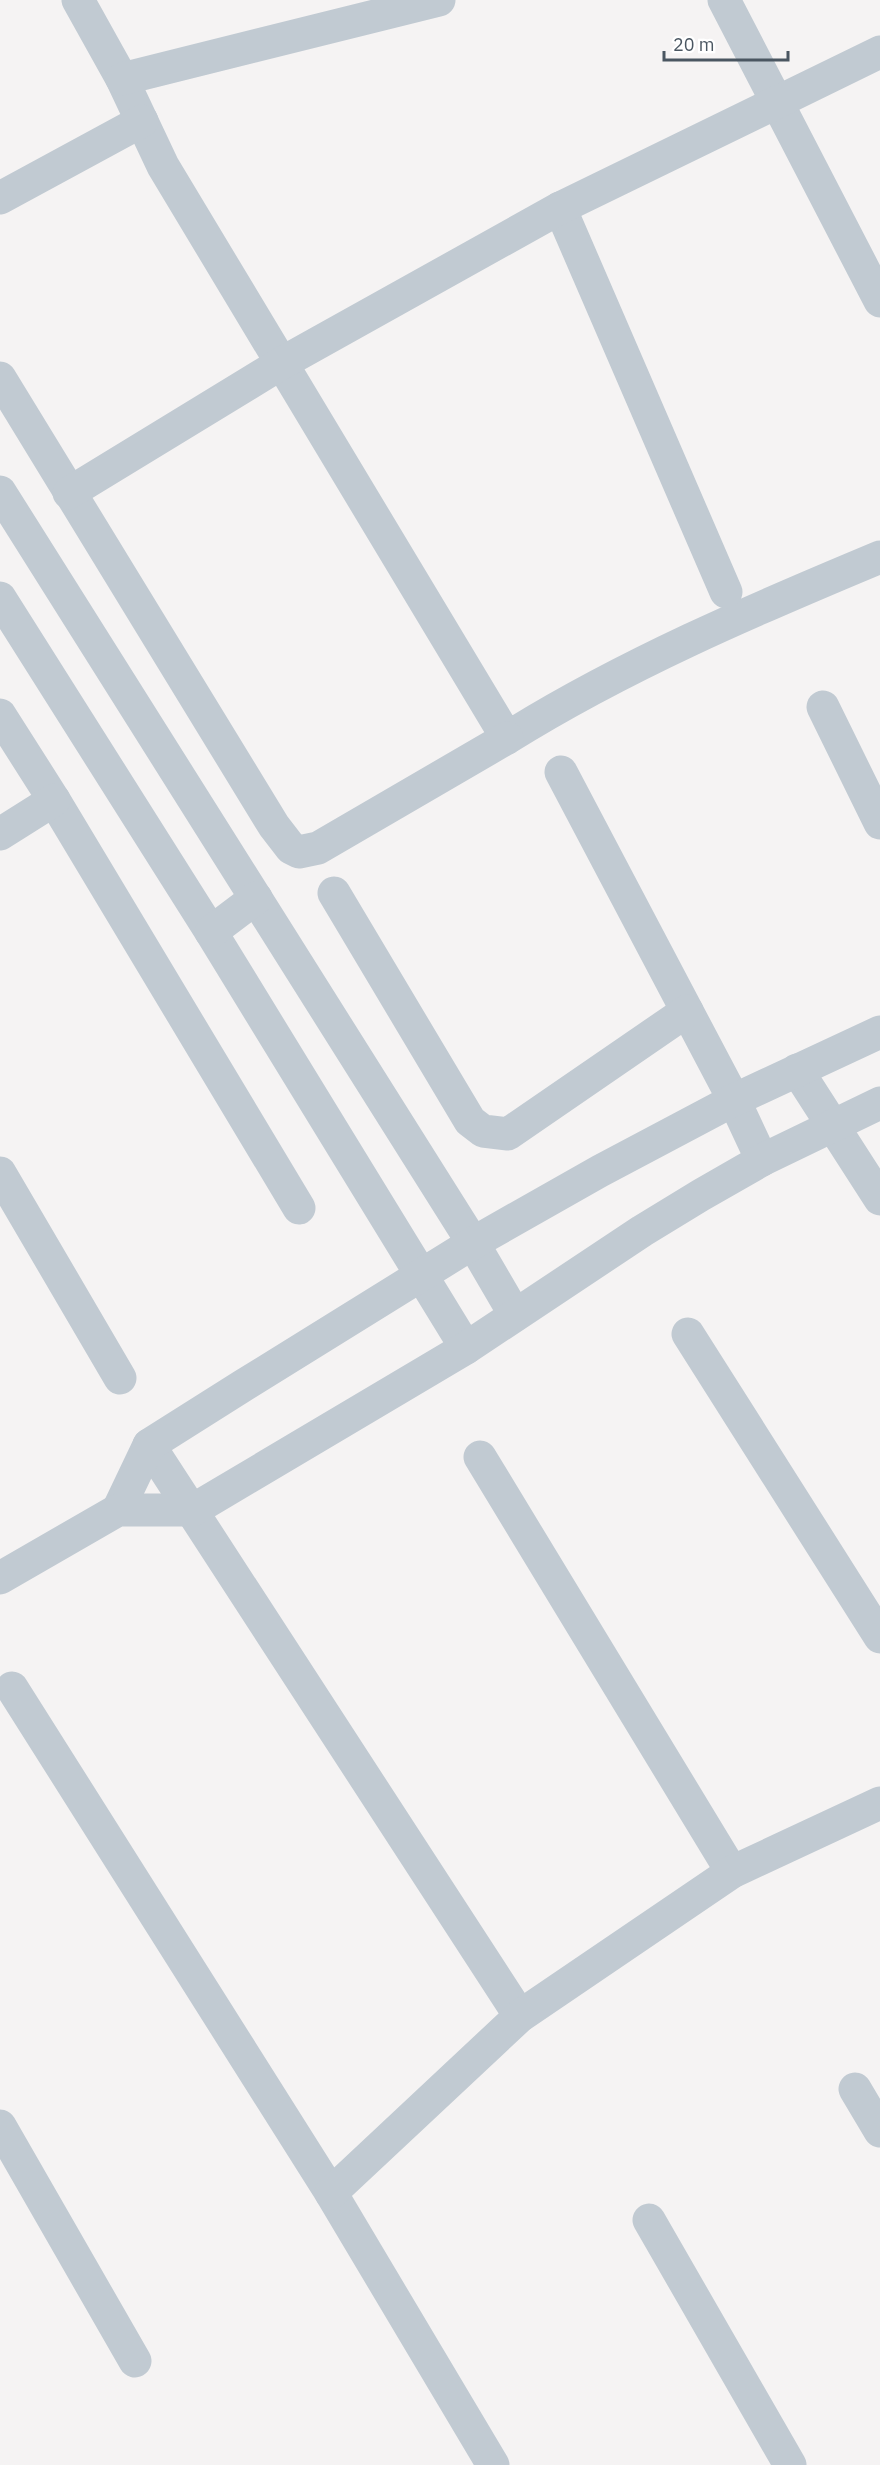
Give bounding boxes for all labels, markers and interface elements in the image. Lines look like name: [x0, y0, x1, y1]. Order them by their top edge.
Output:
scale bar: [664, 24, 788, 62]
text: 20 m: [673, 33, 715, 56]

